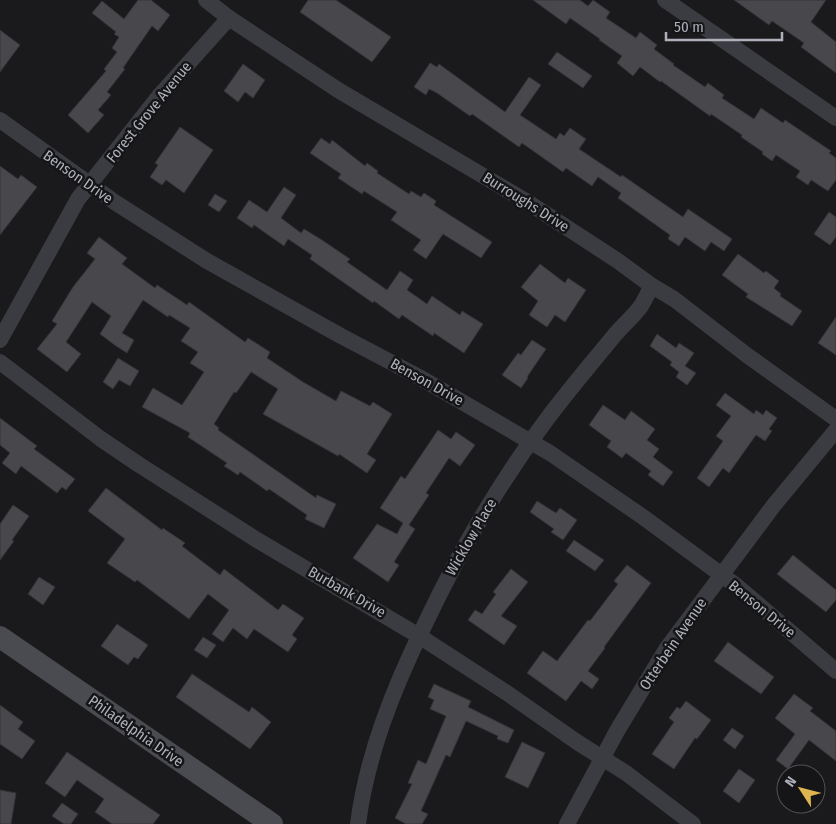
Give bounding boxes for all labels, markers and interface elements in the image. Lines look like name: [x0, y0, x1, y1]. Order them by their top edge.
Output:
scale bar: [666, 10, 782, 42]
text: 50 m: [674, 18, 704, 36]
street label: Forest Grove Avenue: [103, 58, 195, 166]
street label: Benson Drive: [40, 146, 116, 208]
street label: Burroughs Drive: [479, 168, 573, 236]
street label: Benson Drive: [387, 354, 467, 410]
street label: Wicklow Place: [442, 495, 500, 579]
street label: Burbank Drive: [305, 563, 389, 621]
street label: Benson Drive: [725, 577, 799, 641]
street label: Otterbein Avenue: [636, 594, 710, 694]
street label: Philadelphia Drive: [85, 691, 187, 771]
north arrow: [776, 764, 826, 814]
text: N: [782, 773, 800, 790]

